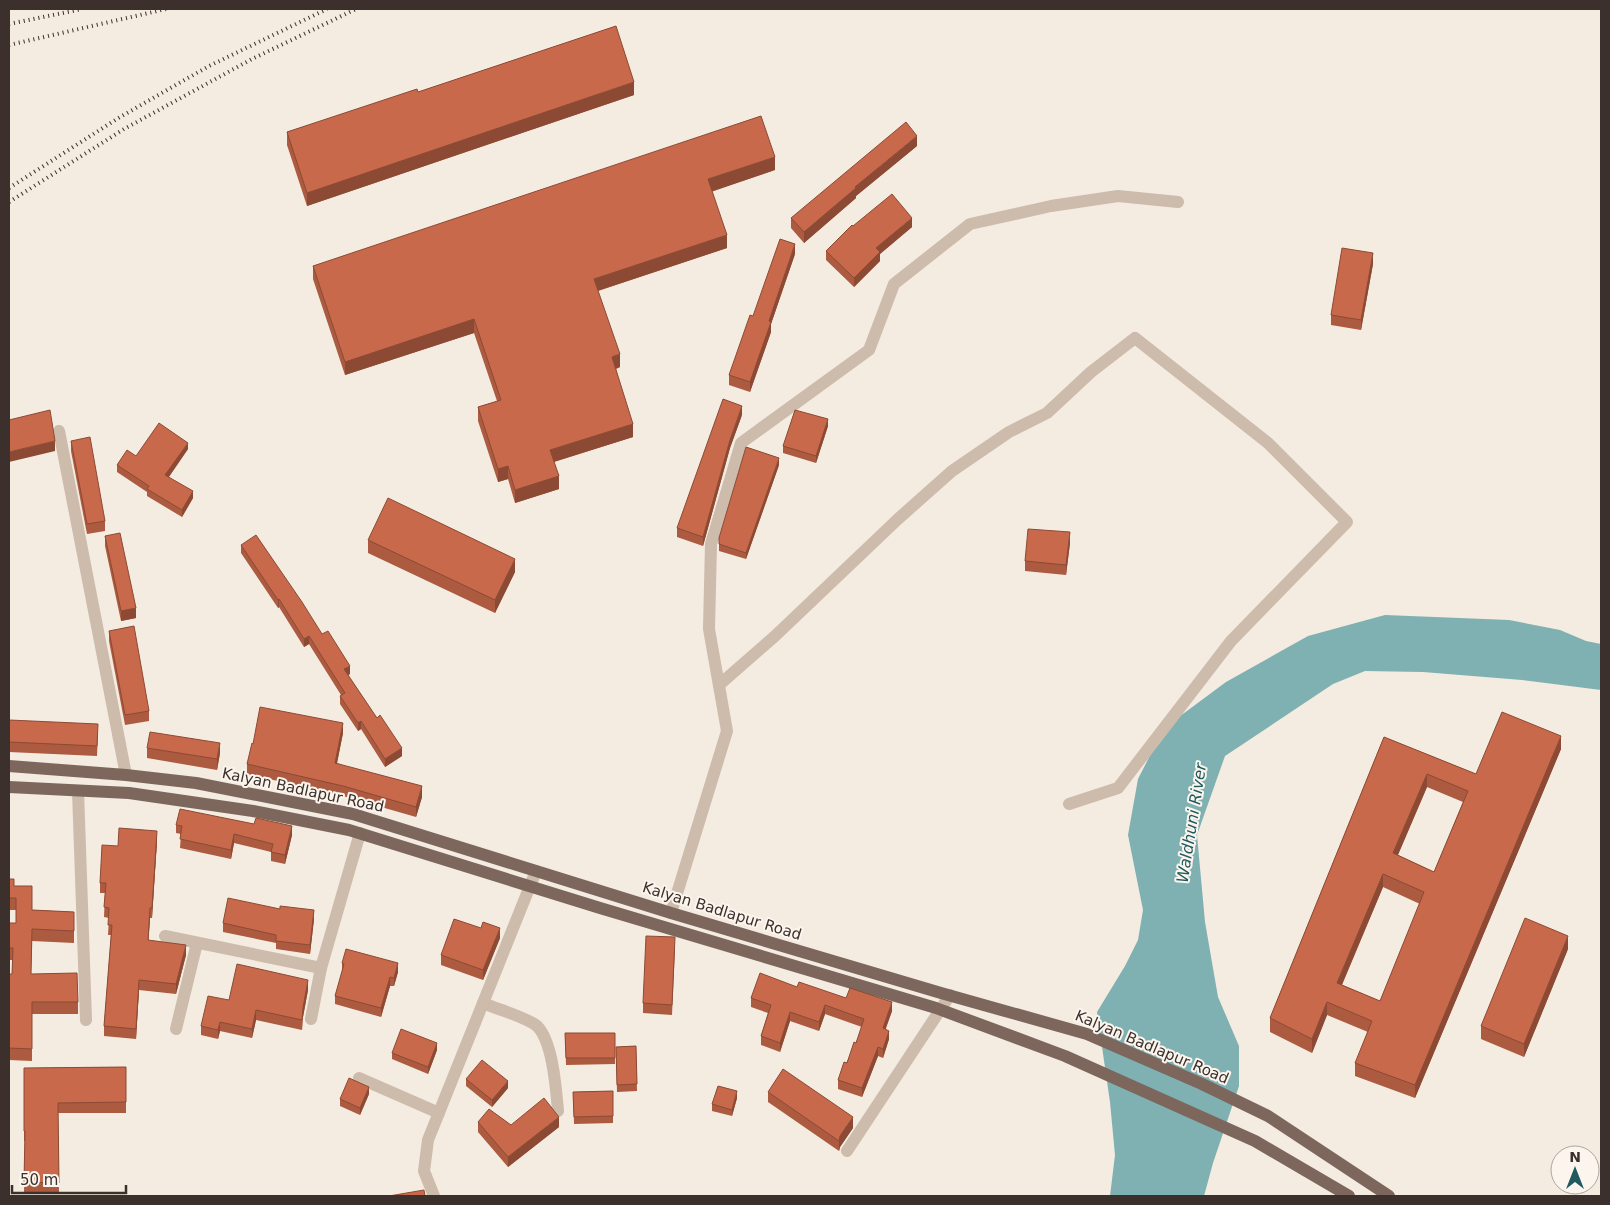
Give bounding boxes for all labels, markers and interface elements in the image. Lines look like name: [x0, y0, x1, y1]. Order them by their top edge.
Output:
water label: Waldhuni River: [1173, 761, 1211, 884]
street label: Kalyan Badlapur Road: [220, 764, 386, 816]
street label: Kalyan Badlapur Road: [640, 878, 804, 944]
street label: Kalyan Badlapur Road: [1072, 1006, 1232, 1088]
north arrow: [1550, 1145, 1600, 1195]
text: N: [1569, 1149, 1581, 1165]
scale bar: [12, 1162, 126, 1194]
text: 50 m: [20, 1171, 58, 1189]

